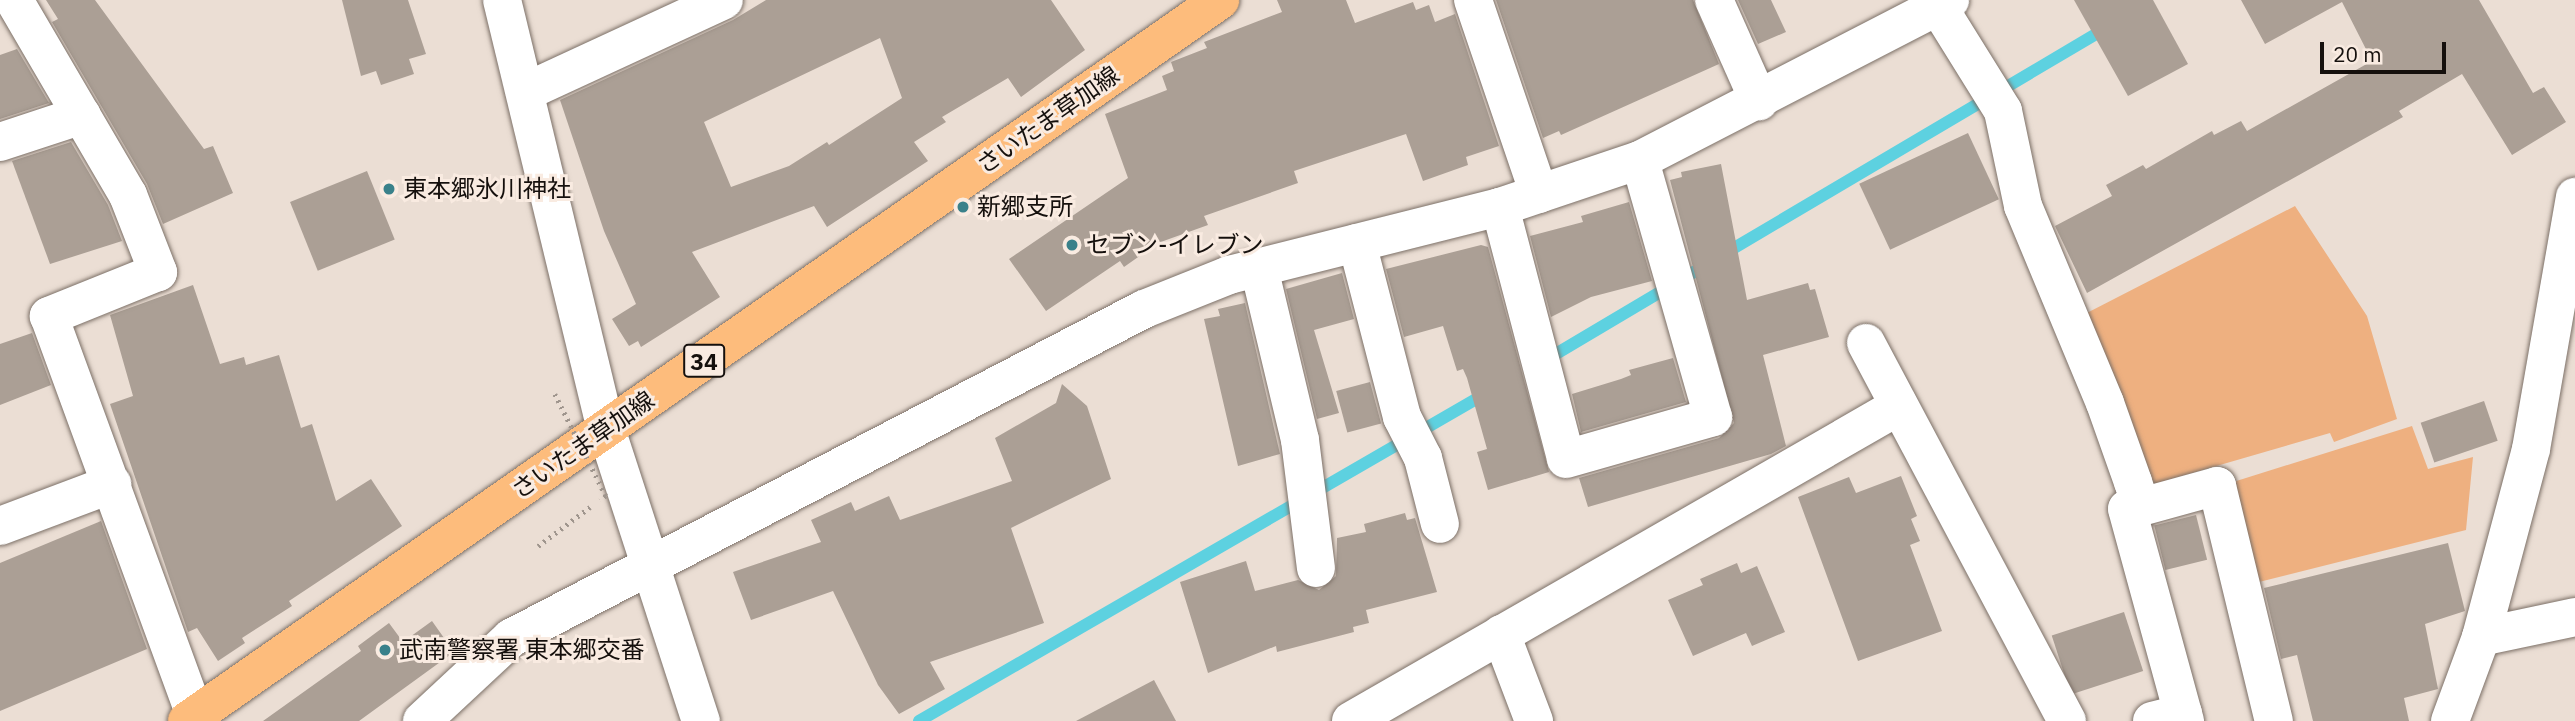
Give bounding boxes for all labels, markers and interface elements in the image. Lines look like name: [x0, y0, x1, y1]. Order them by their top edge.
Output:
scale bar: [2323, 28, 2449, 72]
text: 20 m: [2333, 40, 2382, 68]
street label: さいたま草加線: [971, 60, 1125, 180]
place label: 東本郷氷川神社: [403, 175, 571, 203]
marker: 東本郷氷川神社: [381, 181, 397, 197]
place label: 新郷支所: [977, 193, 1073, 221]
marker: 新郷支所: [955, 199, 971, 215]
place label: セブン-イレブン: [1086, 231, 1264, 259]
marker: セブン-イレブン: [1064, 237, 1080, 253]
road number: 34: [683, 342, 725, 380]
street label: さいたま草加線: [506, 385, 660, 505]
place label: 武南警察署 東本郷交番: [399, 636, 645, 664]
marker: 武南警察署 東本郷交番: [377, 642, 393, 658]

